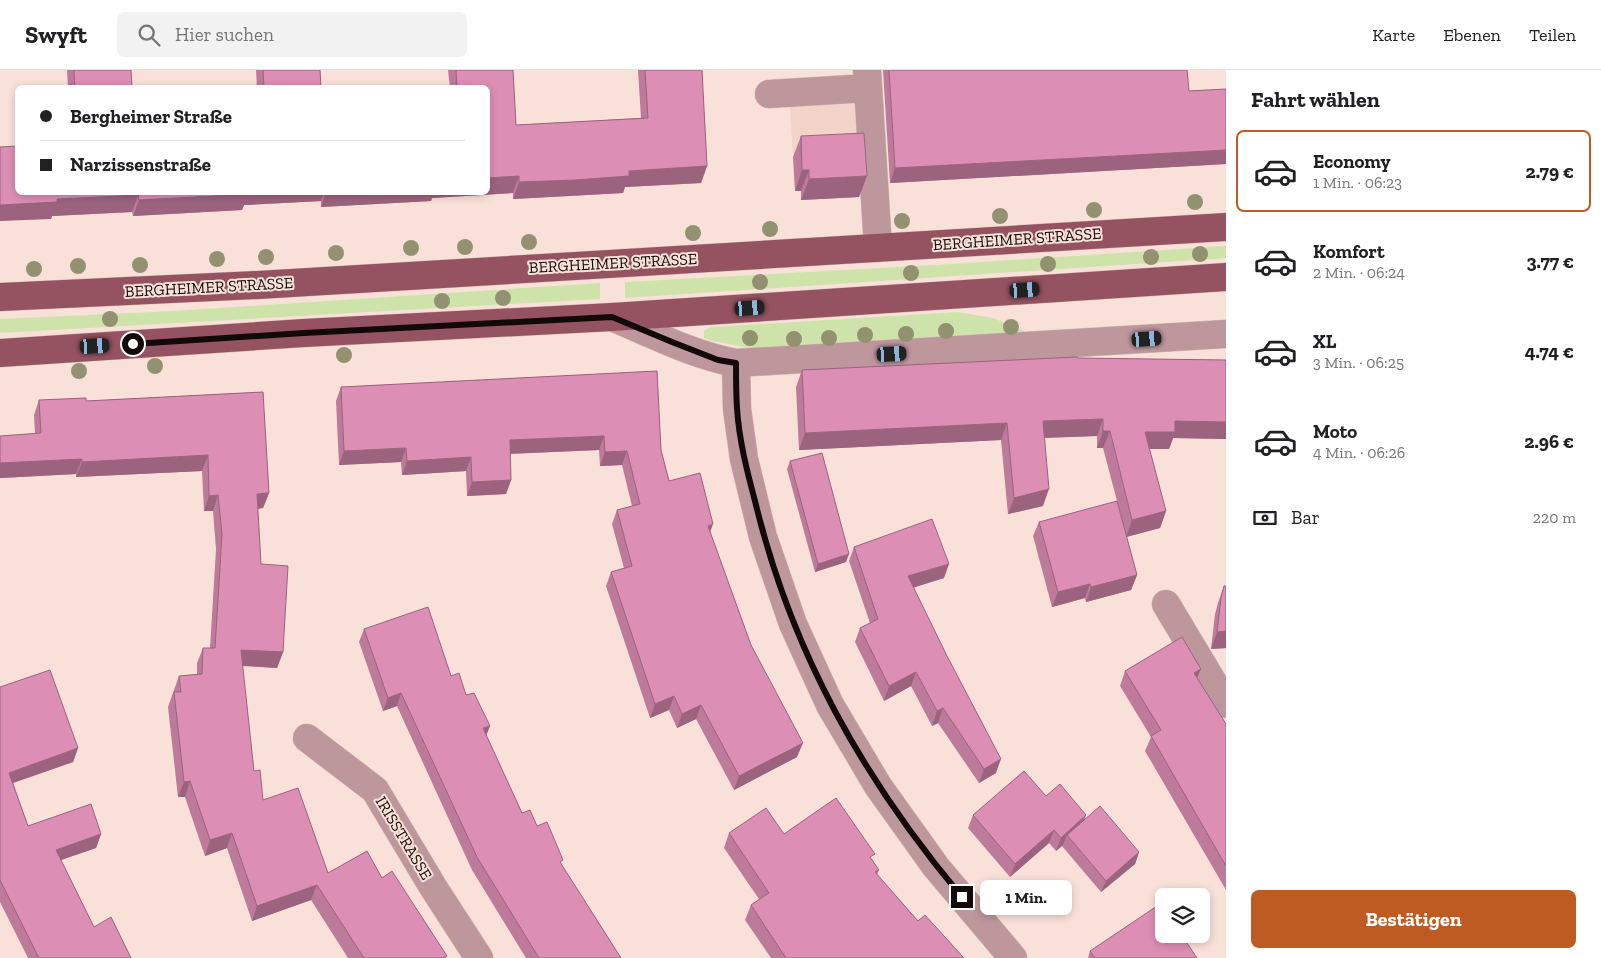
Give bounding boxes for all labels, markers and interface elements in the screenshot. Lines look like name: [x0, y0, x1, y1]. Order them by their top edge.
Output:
search box: [117, 12, 467, 57]
text: Swyft: [25, 20, 87, 49]
icon: search: [135, 21, 163, 49]
text: Hier suchen: [175, 23, 274, 46]
text: Karte: [1372, 24, 1415, 46]
text: Ebenen: [1443, 24, 1501, 46]
text: Teilen: [1529, 24, 1576, 46]
text: Fahrt wählen: [1251, 86, 1380, 113]
text: Bergheimer Straße: [70, 105, 232, 128]
icon: car: [1253, 149, 1298, 194]
text: Economy: [1313, 150, 1391, 173]
text: Narzissenstraße: [70, 153, 211, 176]
text: 2.79 €: [1526, 160, 1574, 183]
text: 1 Min. · 06:23: [1313, 173, 1402, 192]
street label: BERGHEIMER STRASSE: [932, 224, 1102, 254]
icon: car: [1253, 239, 1298, 284]
text: Komfort: [1313, 240, 1385, 263]
street label: BERGHEIMER STRASSE: [528, 249, 698, 277]
text: 3.77 €: [1526, 250, 1574, 273]
text: 2 Min. · 06:24: [1313, 263, 1405, 282]
street label: BERGHEIMER STRASSE: [124, 273, 294, 301]
car: [1009, 281, 1040, 299]
car: [734, 299, 765, 317]
icon: car: [1253, 329, 1298, 374]
car: [1131, 330, 1162, 348]
text: XL: [1313, 330, 1336, 353]
route start: [122, 333, 144, 355]
car: [79, 338, 110, 354]
text: 4.74 €: [1525, 340, 1574, 363]
car: [876, 346, 907, 362]
text: 3 Min. · 06:25: [1313, 353, 1404, 372]
icon: car: [1253, 419, 1298, 464]
text: Moto: [1313, 420, 1357, 443]
text: 2.96 €: [1524, 430, 1574, 453]
text: 4 Min. · 06:26: [1313, 443, 1405, 462]
icon: cash: [1251, 504, 1279, 532]
text: Bar: [1291, 506, 1320, 529]
text: 220 m: [1533, 508, 1576, 527]
street label: IRISSTRASSE: [372, 793, 436, 883]
callout: 1 Min.: [980, 880, 1072, 914]
route end: [951, 886, 973, 908]
text: 1 Min.: [1005, 888, 1047, 907]
map controls: [1155, 888, 1210, 943]
button: layers: [1155, 888, 1210, 943]
button: Bestätigen: [1251, 890, 1576, 948]

